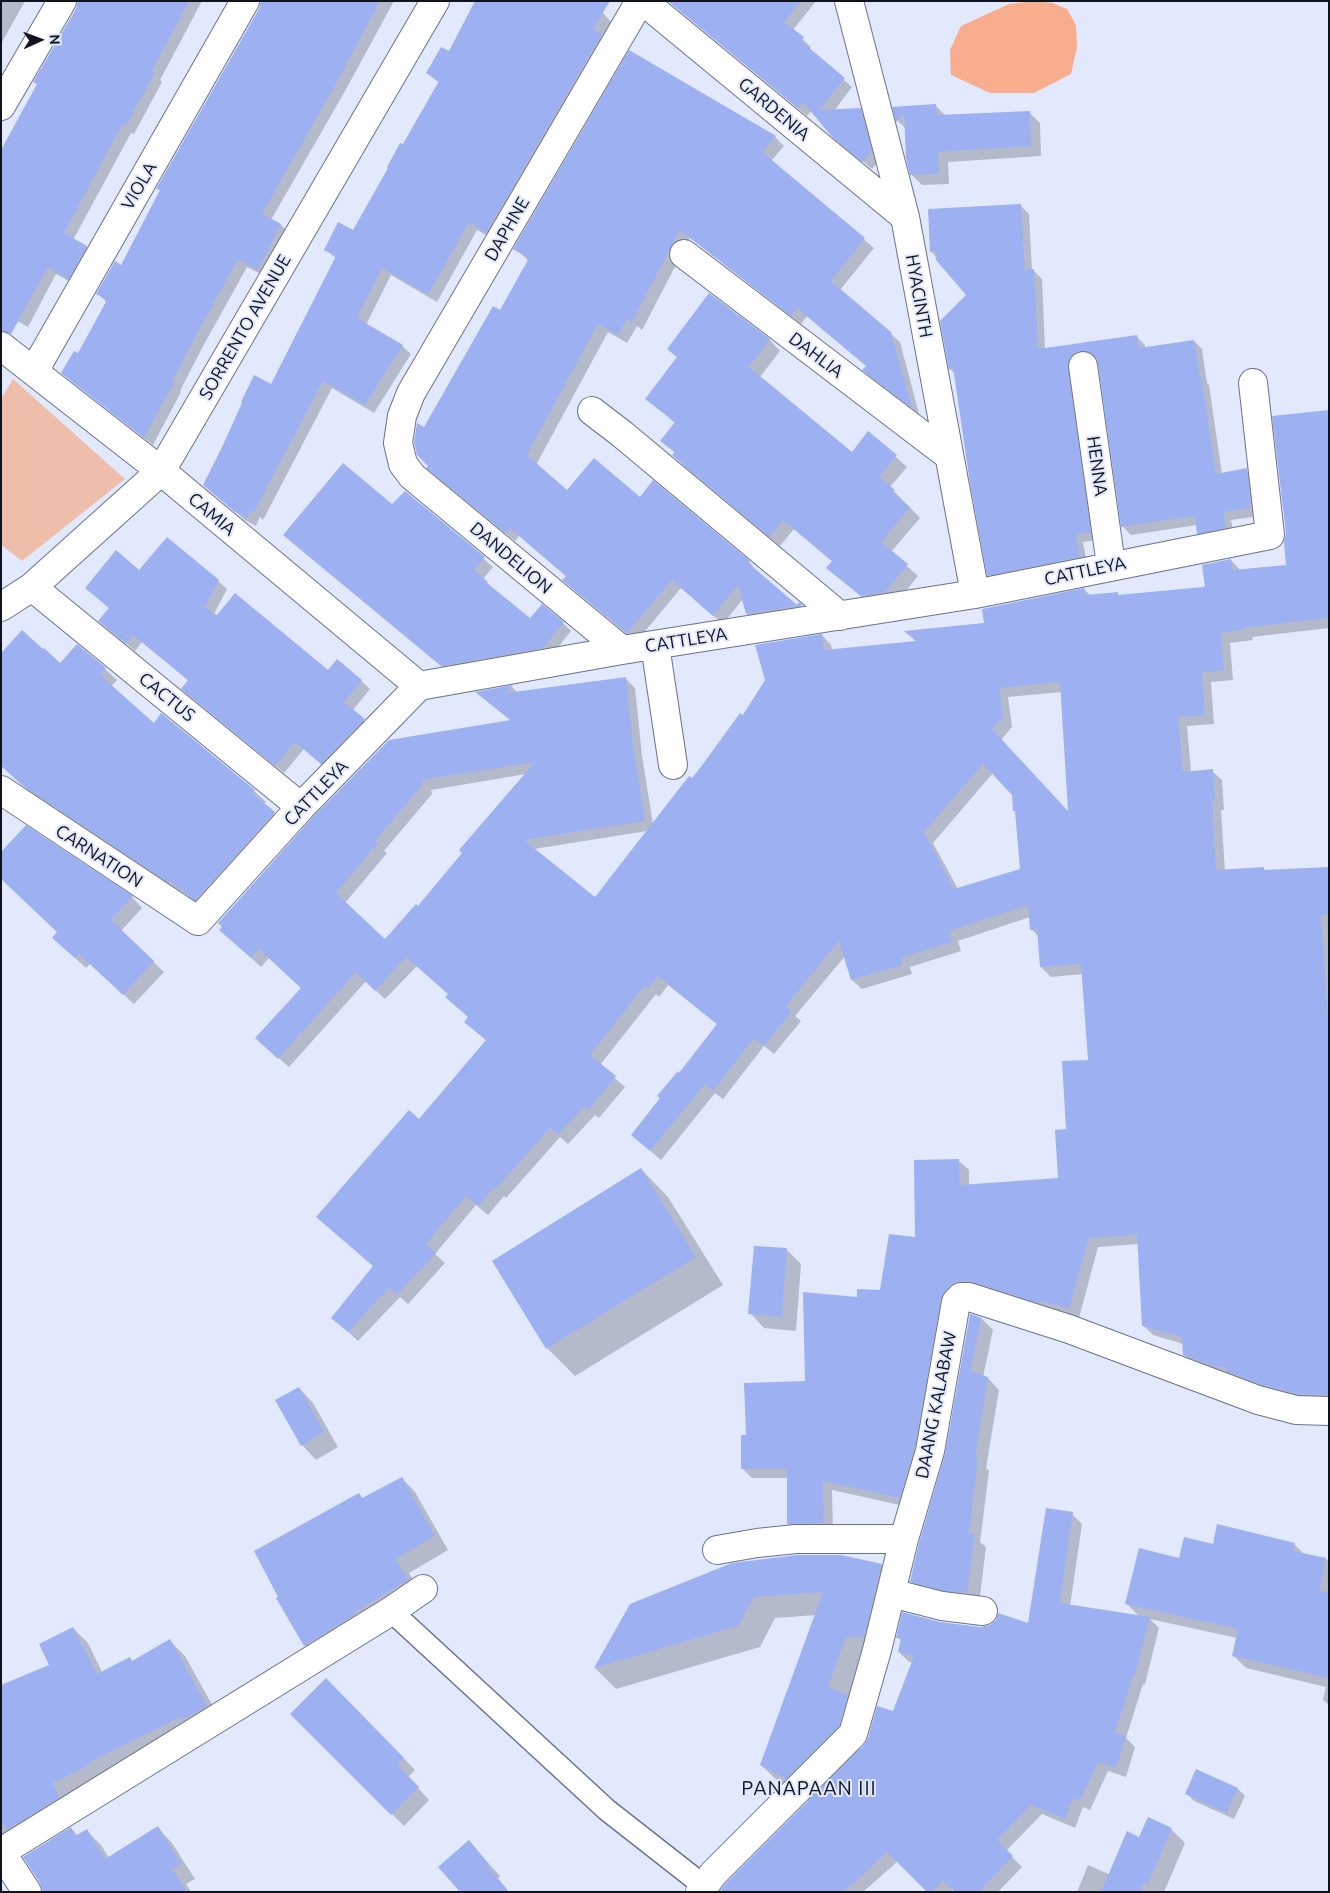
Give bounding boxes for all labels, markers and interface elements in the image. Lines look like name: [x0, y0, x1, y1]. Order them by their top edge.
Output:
north arrow: [15, 15, 65, 65]
text: N: [47, 34, 63, 45]
street label: GARDENIA: [734, 73, 814, 145]
street label: VIOLA: [117, 158, 161, 214]
street label: DAPHNE: [480, 193, 534, 265]
street label: SORRENTO AVENUE: [195, 251, 295, 403]
street label: HYACINTH: [901, 253, 937, 339]
street label: DAHLIA: [785, 328, 847, 382]
street label: HENNA: [1082, 435, 1112, 497]
street label: CAMIA: [184, 488, 240, 540]
street label: DANDELION: [466, 517, 556, 599]
street label: CATTLEYA: [1042, 552, 1128, 590]
street label: CATTLEYA: [643, 623, 729, 657]
street label: CACTUS: [135, 668, 199, 726]
street label: CATTLEYA: [279, 756, 353, 830]
street label: CARNATION: [51, 820, 147, 892]
street label: DAANG KALABAW: [911, 1330, 961, 1480]
district label: PANAPAAN III: [740, 1776, 878, 1800]

